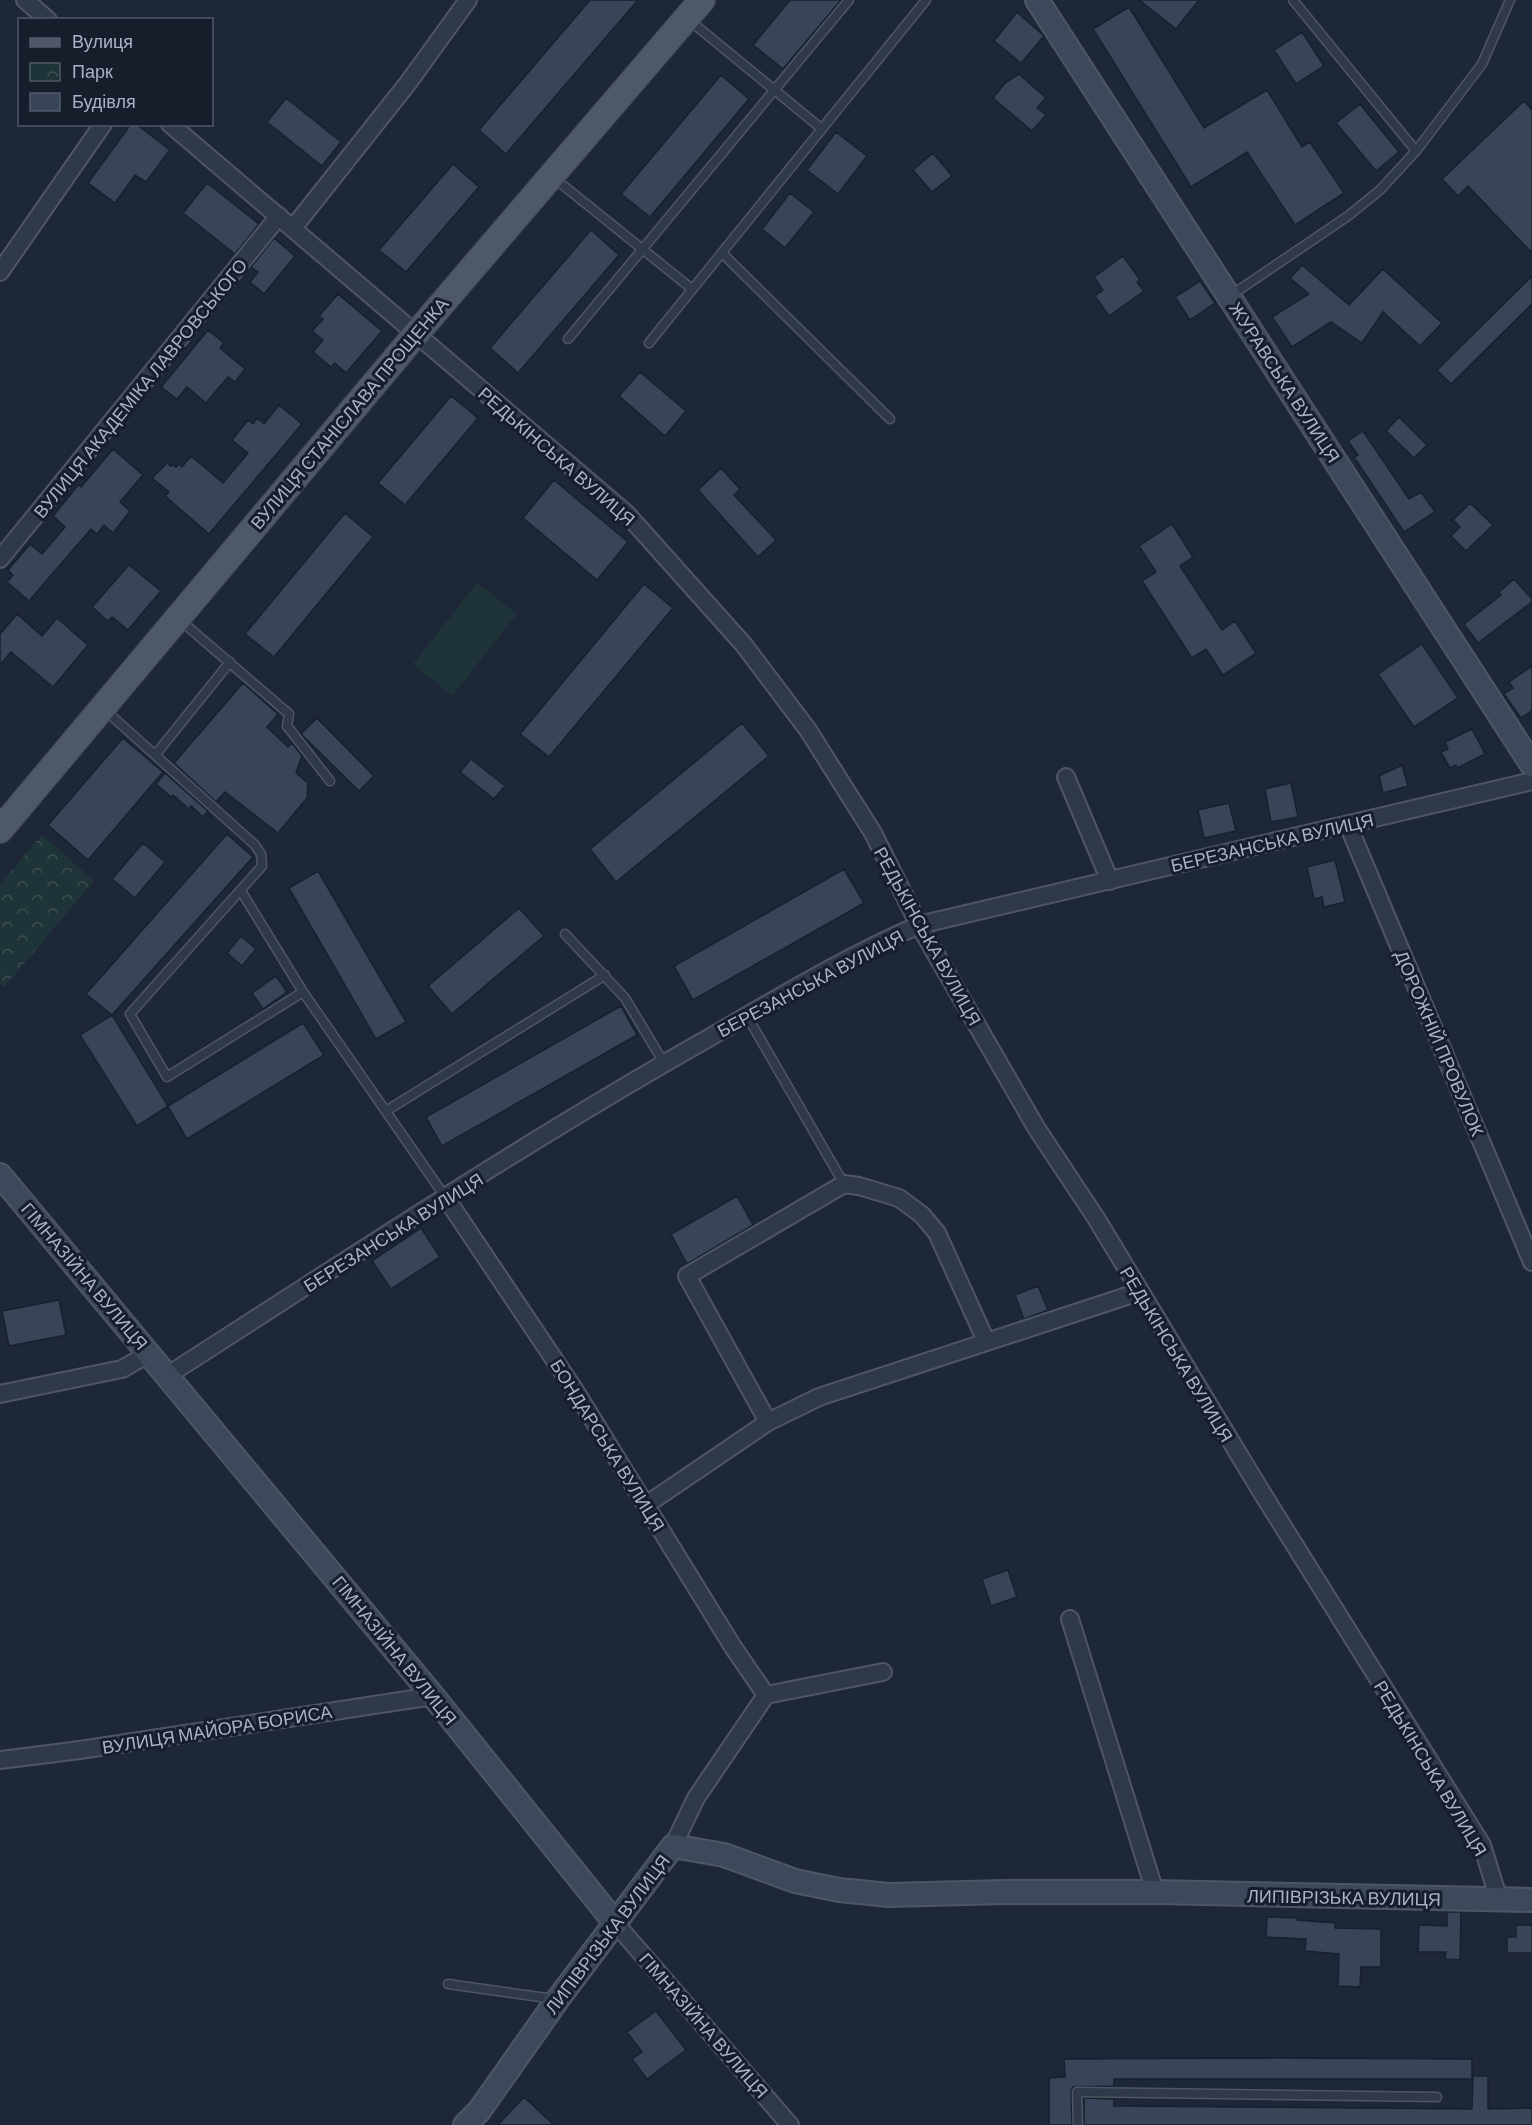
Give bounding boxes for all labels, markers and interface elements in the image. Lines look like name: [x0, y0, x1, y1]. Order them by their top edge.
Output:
legend: [18, 18, 213, 126]
text: Вулиця: [72, 30, 133, 52]
text: Парк: [72, 60, 113, 82]
text: Будівля: [72, 90, 136, 112]
street label: ВУЛИЦЯ АКАДЕМІКА ЛАВРОВСЬКОГО: [29, 254, 251, 522]
street label: ВУЛИЦЯ СТАНІСЛАВА ПРОЩЕНКА: [245, 293, 453, 533]
street label: ЖУРАВСЬКА ВУЛИЦЯ: [1225, 298, 1345, 466]
street label: РЕДЬКІНСЬКА ВУЛИЦЯ: [474, 382, 640, 530]
street label: БЕРЕЗАНСЬКА ВУЛИЦЯ: [1168, 808, 1376, 876]
street label: РЕДЬКІНСЬКА ВУЛИЦЯ: [870, 843, 986, 1029]
street label: БЕРЕЗАНСЬКА ВУЛИЦЯ: [713, 925, 907, 1041]
street label: ДОРОЖНІЙ ПРОВУЛОК: [1391, 947, 1489, 1140]
street label: БЕРЕЗАНСЬКА ВУЛИЦЯ: [299, 1168, 487, 1296]
street label: ГІМНАЗІЙНА ВУЛИЦЯ: [17, 1198, 153, 1354]
street label: РЕДЬКІНСЬКА ВУЛИЦЯ: [1116, 1262, 1238, 1446]
street label: БОНДАРСЬКА ВУЛИЦЯ: [546, 1355, 670, 1535]
street label: ГІМНАЗІЙНА ВУЛИЦЯ: [328, 1571, 462, 1729]
street label: РЕДЬКІНСЬКА ВУЛИЦЯ: [1370, 1676, 1492, 1860]
street label: ВУЛИЦЯ МАЙОРА БОРИСА: [100, 1700, 334, 1758]
street label: ЛИПІВРІЗЬКА ВУЛИЦЯ: [540, 1850, 674, 2018]
street label: ЛИПІВРІЗЬКА ВУЛИЦЯ: [1247, 1884, 1441, 1910]
street label: ГІМНАЗІЙНА ВУЛИЦЯ: [635, 1948, 773, 2102]

